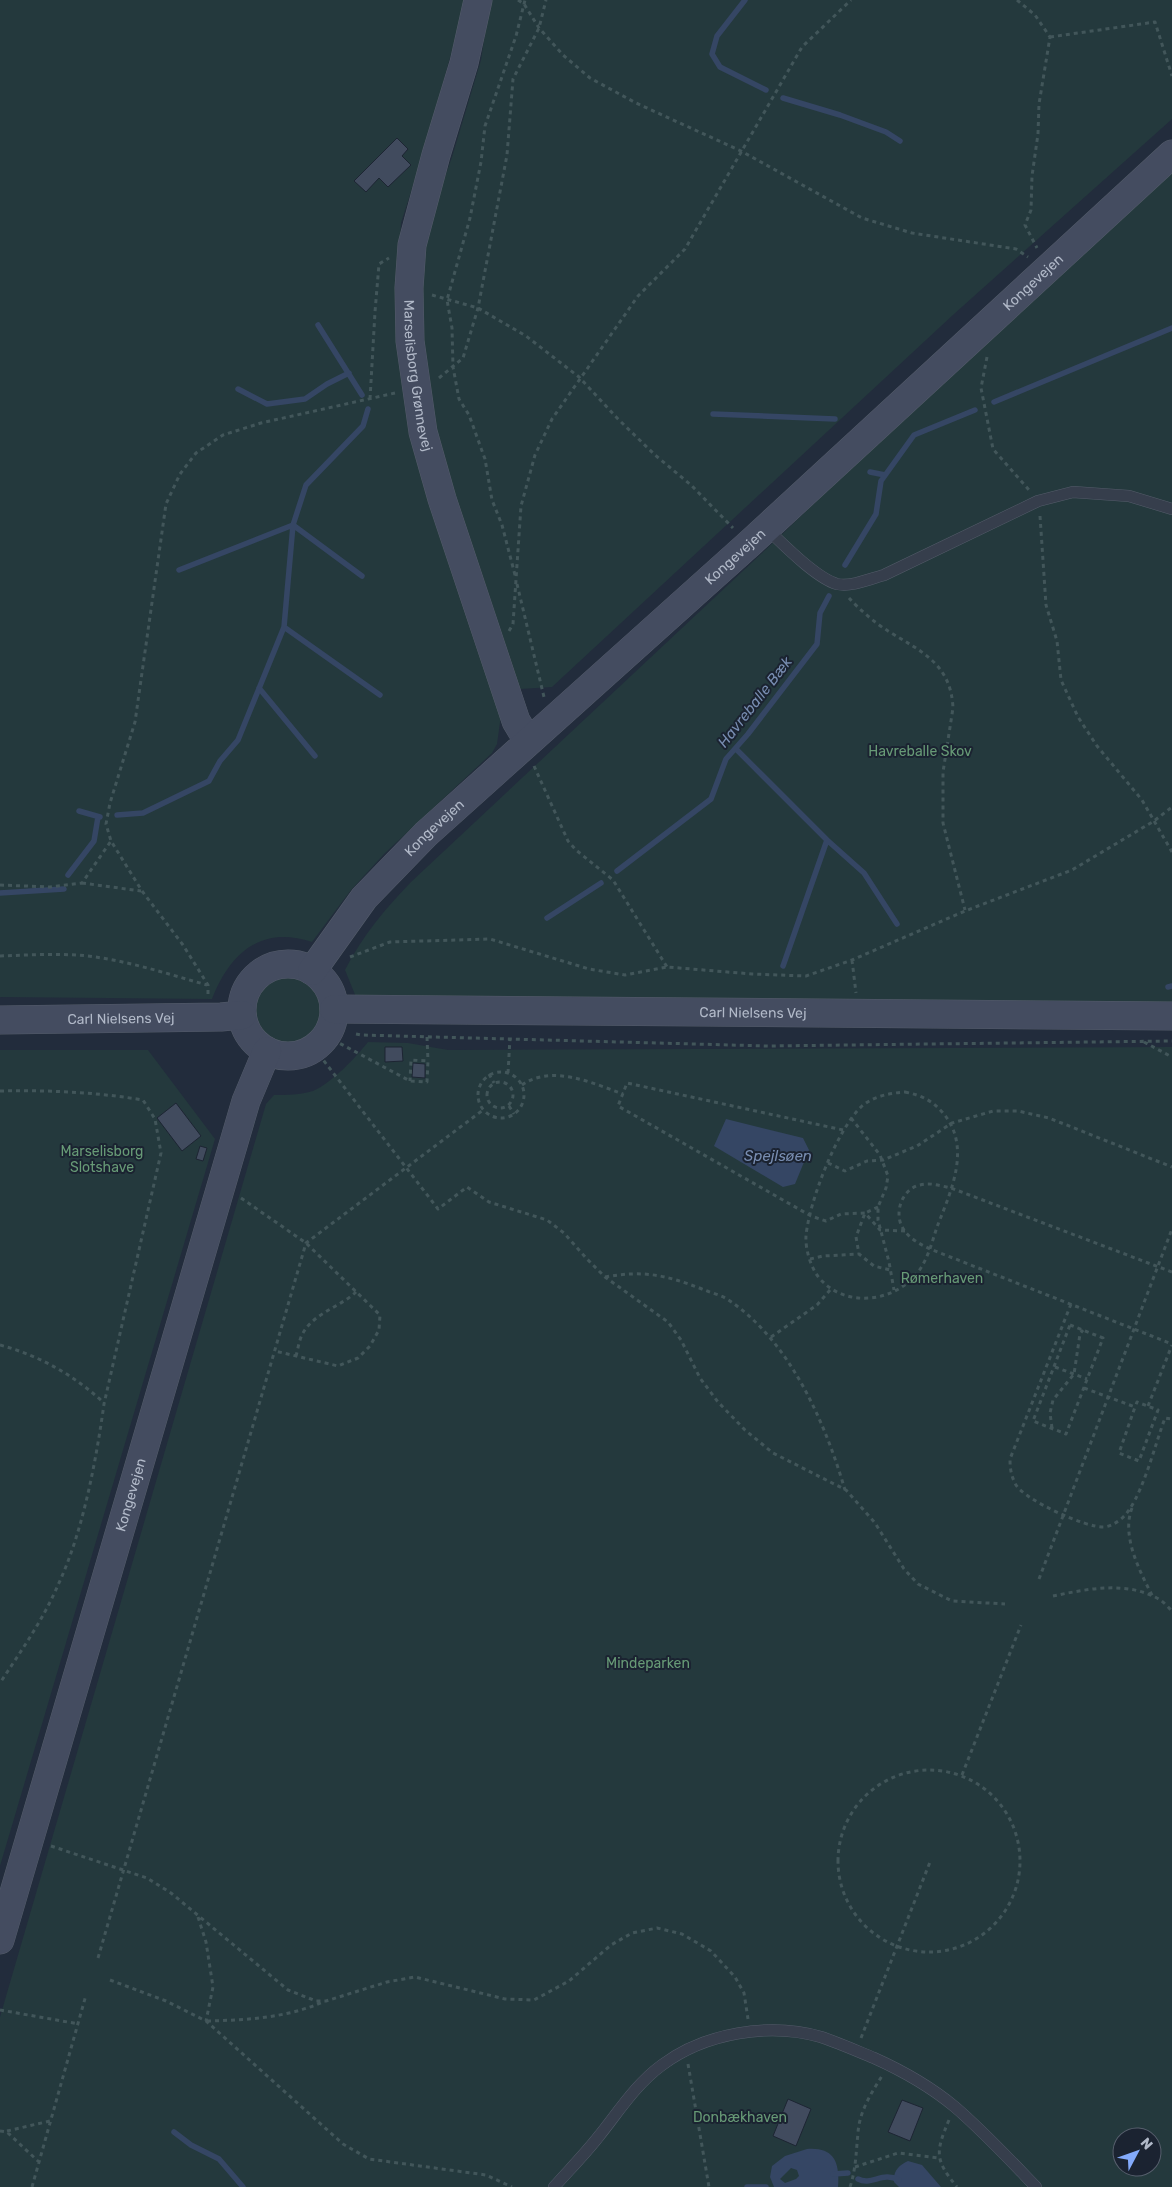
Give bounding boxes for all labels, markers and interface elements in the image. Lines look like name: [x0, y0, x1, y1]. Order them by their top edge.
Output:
street label: Kongevejen: [999, 250, 1067, 314]
street label: Marselisborg Grønnevej: [401, 300, 436, 453]
street label: Kongevejen: [701, 525, 769, 588]
water label: Havreballe Bæk: [714, 653, 796, 751]
park label: Havreballe Skov: [868, 743, 972, 760]
street label: Kongevejen: [401, 796, 467, 860]
street label: Carl Nielsens Vej: [699, 1004, 807, 1021]
street label: Carl Nielsens Vej: [67, 1009, 175, 1028]
park label: Marselisborg Slotshave: [61, 1143, 143, 1176]
water label: Spejlsøen: [744, 1147, 812, 1165]
park label: Rømerhaven: [901, 1270, 983, 1287]
street label: Kongevejen: [112, 1456, 149, 1533]
park label: Mindeparken: [606, 1655, 690, 1672]
park label: Donbækhaven: [693, 2109, 787, 2126]
north arrow: [1112, 2127, 1162, 2177]
text: N: [1137, 2134, 1156, 2153]

